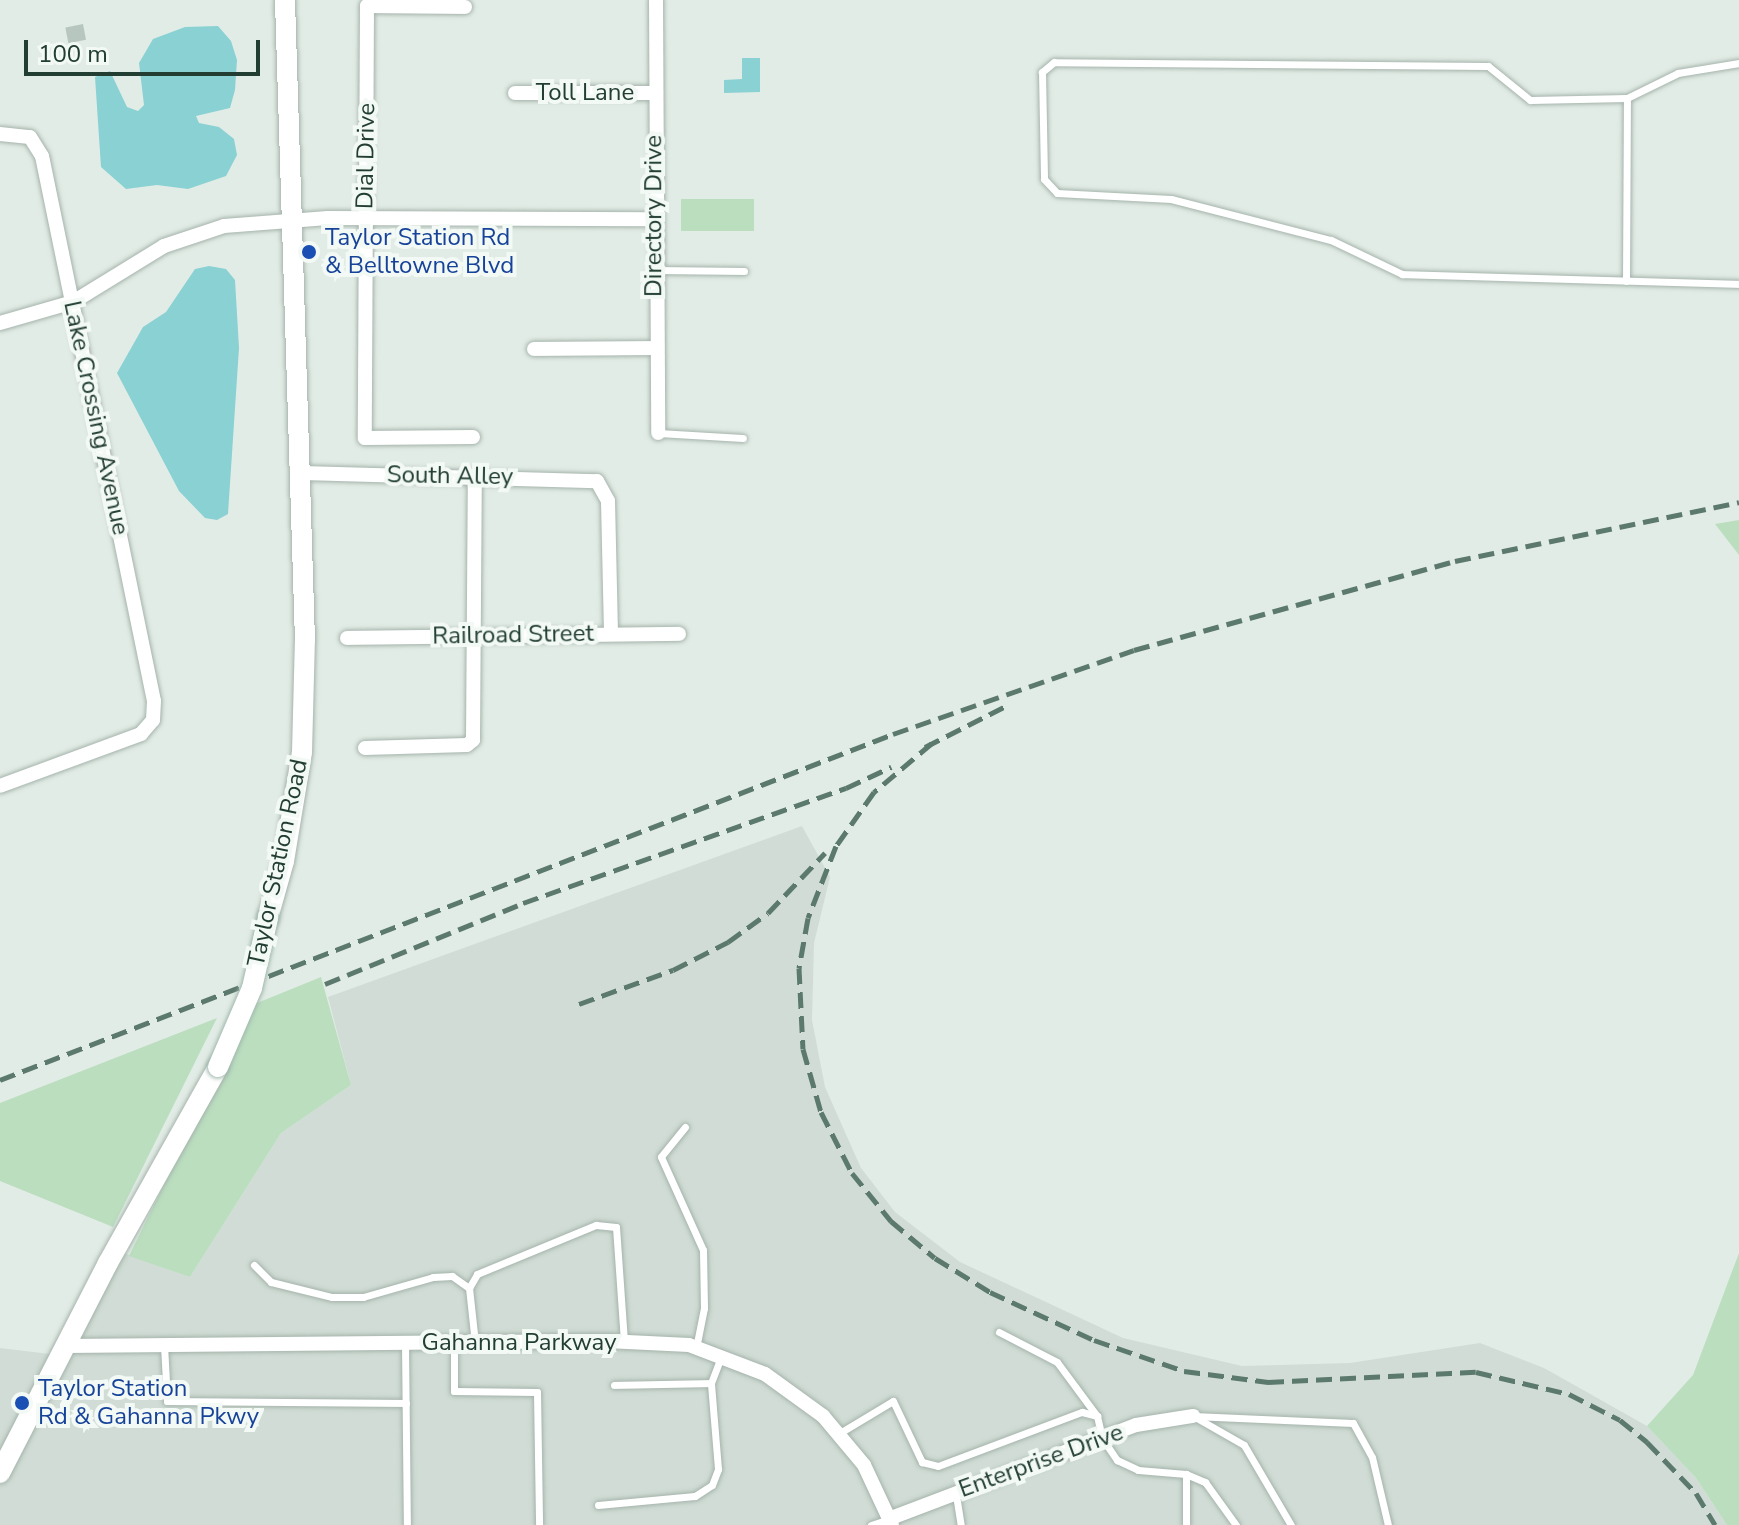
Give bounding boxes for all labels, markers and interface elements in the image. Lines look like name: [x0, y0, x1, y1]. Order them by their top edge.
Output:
scale bar: [28, 24, 264, 74]
text: 100 m: [38, 38, 108, 70]
street label: Toll Lane: [536, 79, 634, 107]
street label: Dial Drive: [351, 103, 381, 209]
street label: Directory Drive: [640, 135, 668, 297]
place label: Taylor Station Rd & Belltowne Blvd: [325, 224, 514, 280]
marker: Taylor Station Rd & Belltowne Blvd: [300, 243, 318, 261]
street label: Lake Crossing Avenue: [57, 298, 135, 538]
street label: South Alley: [387, 461, 513, 491]
street label: Railroad Street: [432, 619, 594, 651]
street label: Taylor Station Road: [242, 757, 314, 969]
street label: Gahanna Parkway: [421, 1329, 617, 1357]
place label: Taylor Station Rd & Gahanna Pkwy: [38, 1375, 259, 1431]
marker: Taylor Station Rd & Gahanna Pkwy: [13, 1394, 31, 1412]
street label: Enterprise Drive: [955, 1418, 1127, 1504]

